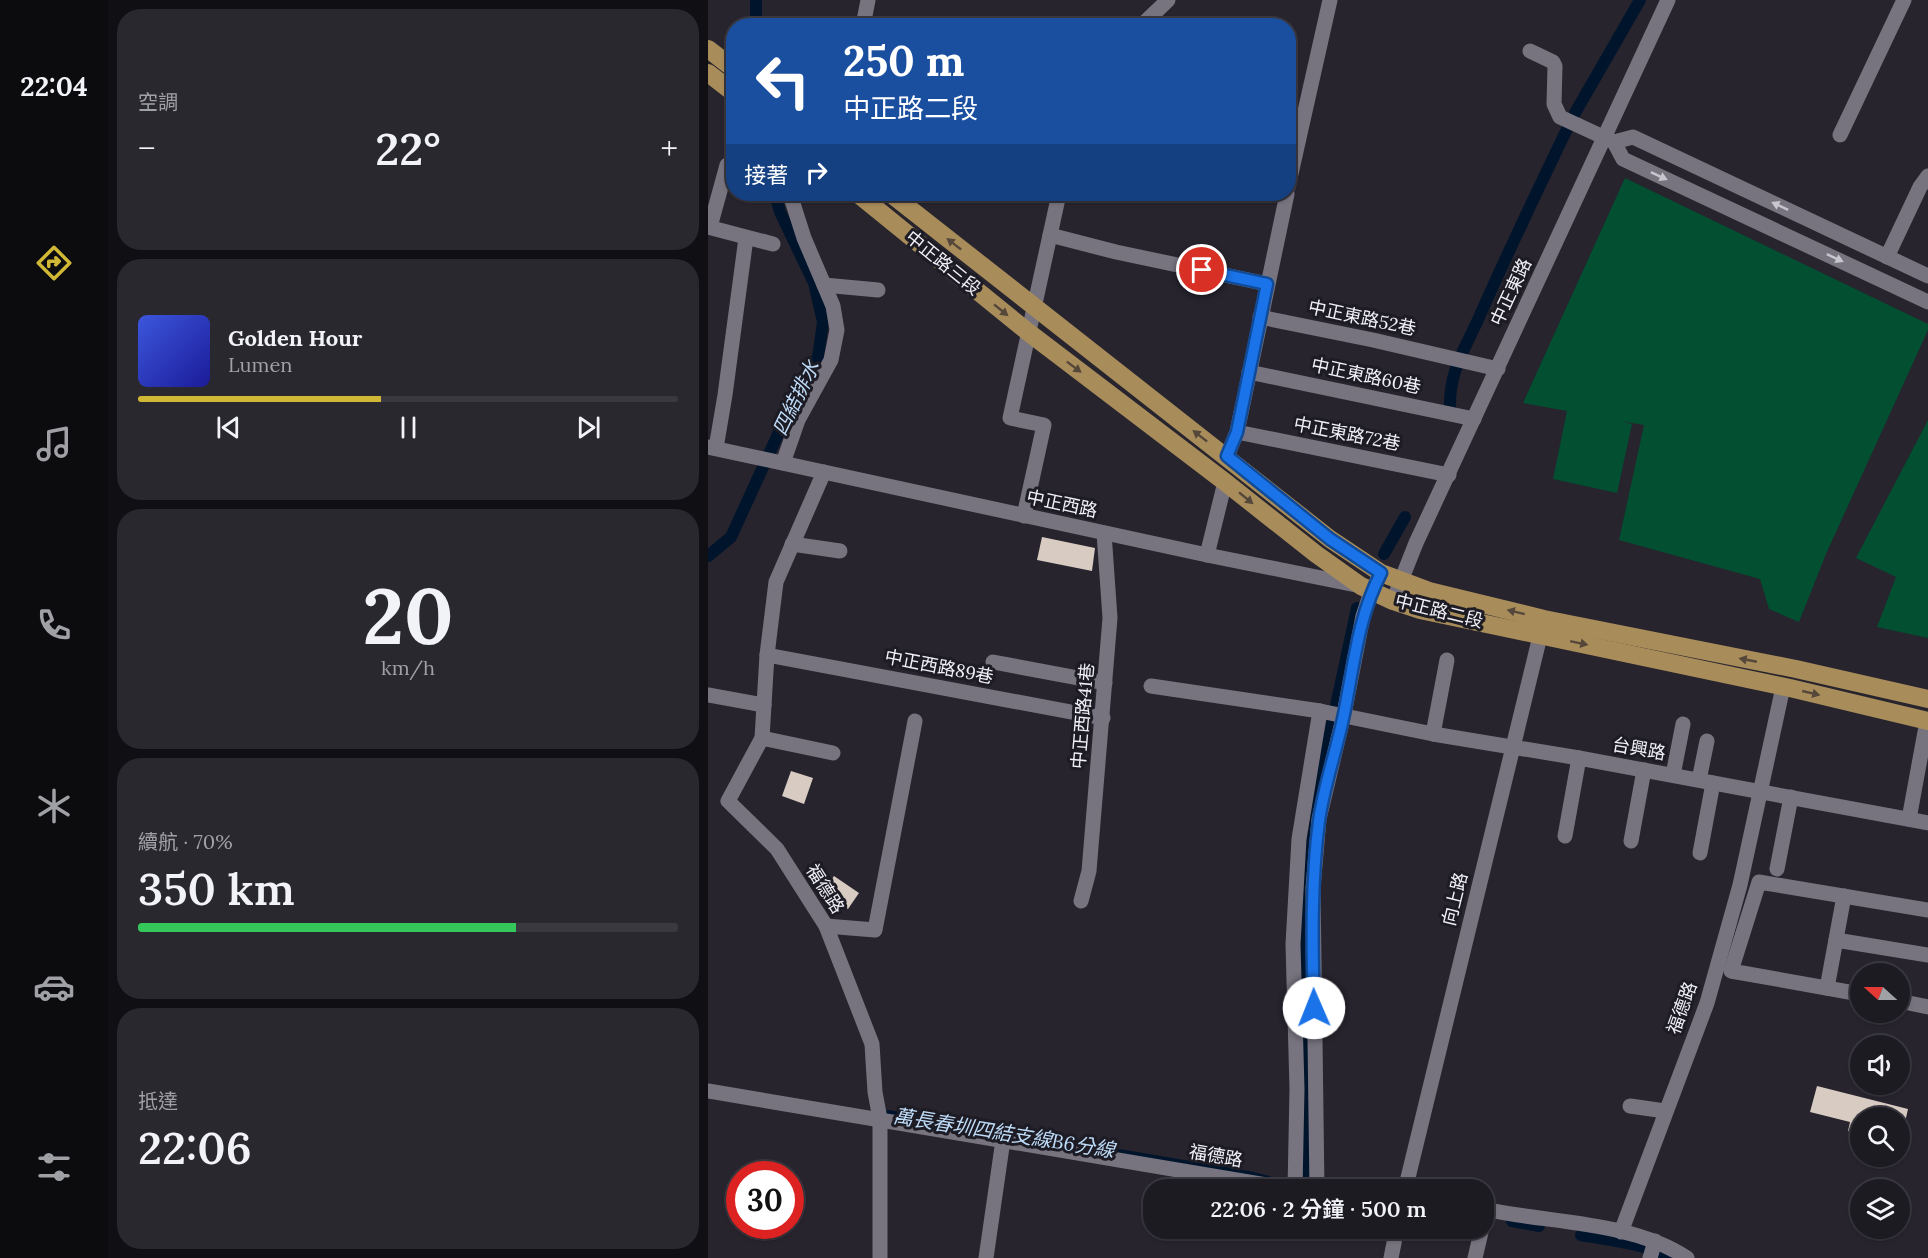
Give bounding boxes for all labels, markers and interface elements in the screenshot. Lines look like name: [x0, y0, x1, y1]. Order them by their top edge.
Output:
text: 250 m: [843, 34, 964, 88]
icon: left: [744, 42, 822, 120]
text: 22:04: [20, 69, 88, 103]
text: 空調: [138, 89, 178, 114]
text: 中正路二段: [843, 91, 978, 125]
text: 22°: [375, 120, 441, 177]
text: −: [138, 127, 156, 169]
text: +: [661, 127, 678, 169]
icon: right: [800, 156, 833, 189]
text: 接著: [744, 161, 788, 189]
one-way arrow: [1650, 171, 1667, 180]
one-way arrow: [1772, 202, 1789, 211]
street label: 中正路三段: [901, 225, 986, 300]
one-way arrow: [947, 238, 962, 251]
icon: directions: [33, 242, 75, 284]
pin: [1176, 244, 1227, 295]
icon: arrive: [1185, 253, 1218, 286]
one-way arrow: [1827, 253, 1844, 262]
street label: 中正東路: [1485, 254, 1536, 329]
street label: 中正東路52巷: [1306, 295, 1418, 340]
one-way arrow: [993, 304, 1009, 317]
text: Golden Hour: [228, 324, 362, 352]
text: Lumen: [228, 352, 292, 377]
street label: 中正東路60巷: [1309, 353, 1423, 398]
water label: 四結排水: [767, 355, 825, 439]
one-way arrow: [1066, 361, 1082, 373]
icon: previous: [212, 411, 245, 444]
icon: pause: [392, 411, 425, 444]
icon: next: [572, 411, 605, 444]
street label: 中正東路72巷: [1292, 412, 1402, 455]
icon: music: [33, 423, 75, 465]
one-way arrow: [1193, 430, 1208, 442]
street label: 中正西路: [1024, 485, 1100, 522]
one-way arrow: [1238, 492, 1254, 505]
text: 20: [362, 566, 454, 665]
street label: 中正路二段: [1393, 588, 1486, 633]
icon: phone: [33, 604, 75, 646]
one-way arrow: [1506, 606, 1525, 616]
one-way arrow: [1570, 639, 1589, 648]
street label: 中正西路89巷: [883, 645, 995, 688]
text: km/h: [381, 655, 435, 680]
one-way arrow: [1738, 655, 1757, 664]
street label: 中正西路41巷: [1066, 662, 1099, 770]
one-way arrow: [1801, 689, 1820, 699]
street label: 台興路: [1611, 732, 1668, 765]
icon: climate: [33, 785, 75, 827]
text: 續航 · 70%: [138, 829, 233, 854]
text: 350 km: [138, 860, 295, 917]
street label: 福德路: [801, 860, 849, 918]
street label: 向上路: [1437, 870, 1472, 928]
north arrow: [1850, 963, 1910, 1023]
map controls: [1850, 963, 1910, 1239]
icon: car: [33, 966, 75, 1008]
position arrow: [1282, 976, 1346, 1040]
street label: 福德路: [1661, 979, 1702, 1037]
button: sound: [1850, 1035, 1910, 1095]
text: 抵達: [138, 1088, 178, 1113]
water label: 萬長春圳四結支線B6分線: [892, 1103, 1118, 1163]
button: search: [1850, 1107, 1910, 1167]
text: 22:06: [138, 1119, 252, 1176]
street label: 福德路: [1188, 1139, 1245, 1172]
icon: filters: [33, 1146, 75, 1188]
speed limit sign: 30: [726, 1161, 804, 1239]
button: layers: [1850, 1179, 1910, 1239]
text: 22:06 · 2 分鐘 · 500 m: [1210, 1195, 1427, 1223]

